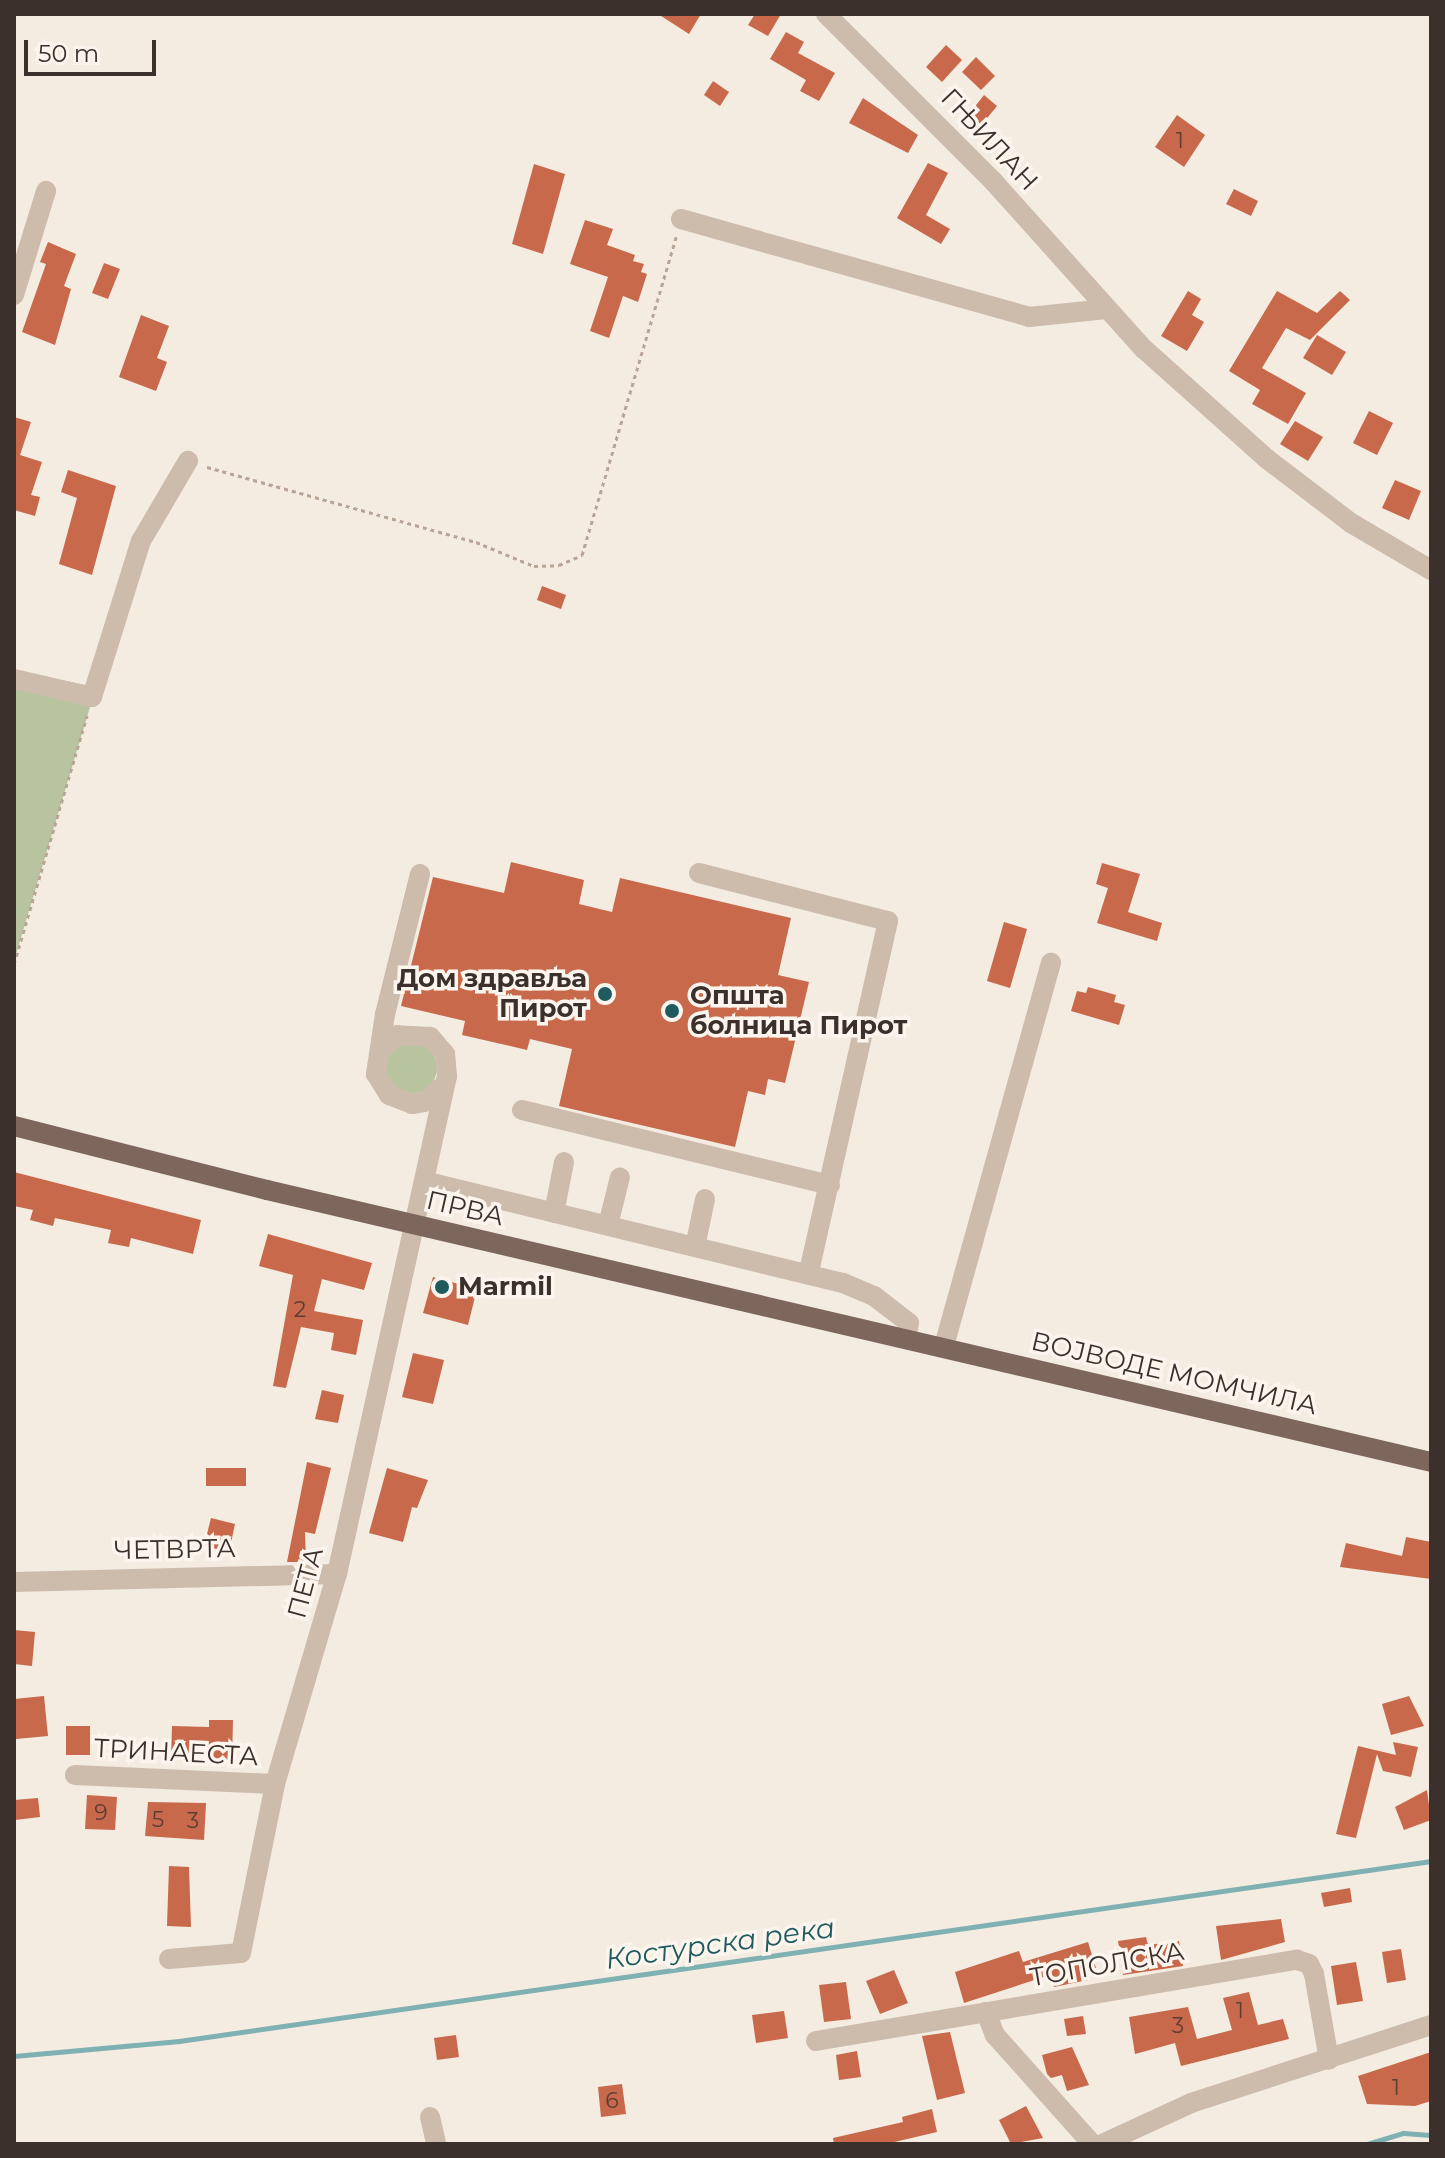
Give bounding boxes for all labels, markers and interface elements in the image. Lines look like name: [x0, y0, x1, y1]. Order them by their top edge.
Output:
scale bar: [28, 24, 160, 74]
text: 50 m: [38, 39, 99, 68]
street label: ГЊИЛАН: [934, 83, 1044, 197]
house number: 1: [1176, 128, 1184, 154]
place label: Дом здравља Пирот: [397, 963, 587, 1024]
place label: Општа болница Пирот: [690, 980, 907, 1042]
marker: Дом здравља Пирот: [594, 983, 616, 1005]
marker: Општа болница Пирот: [661, 1000, 683, 1022]
street label: ПРВА: [423, 1185, 507, 1233]
place label: Marmil: [458, 1271, 553, 1303]
marker: Marmil: [433, 1278, 451, 1296]
house number: 2: [294, 1297, 306, 1323]
street label: ВОЈВОДЕ МОМЧИЛА: [1028, 1326, 1320, 1422]
street label: ЧЕТВРТА: [114, 1533, 236, 1567]
street label: ПЕТА: [282, 1544, 330, 1622]
street label: ТРИНАЕСТА: [93, 1733, 259, 1773]
house number: 9: [94, 1800, 108, 1826]
house number: 5: [152, 1807, 164, 1833]
house number: 3: [187, 1808, 199, 1834]
water label: Костурска река: [603, 1910, 837, 1976]
street label: ТОПОЛСКА: [1027, 1936, 1187, 1994]
house number: 1: [1236, 1998, 1244, 2024]
house number: 3: [1172, 2013, 1184, 2039]
house number: 1: [1392, 2075, 1400, 2101]
house number: 6: [605, 2088, 619, 2114]

